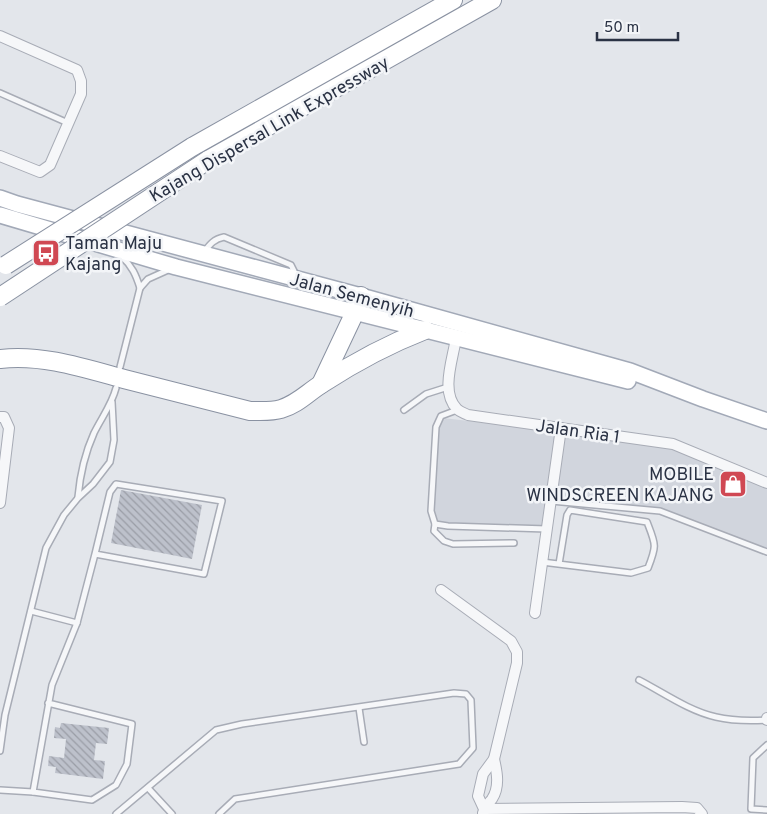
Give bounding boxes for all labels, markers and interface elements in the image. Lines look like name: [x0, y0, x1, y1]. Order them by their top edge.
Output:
scale bar: [597, 10, 678, 42]
text: 50 m: [604, 19, 639, 38]
street label: Kajang Dispersal Link Expressway: [146, 52, 394, 209]
place label: Taman Maju Kajang: [65, 233, 162, 277]
bus stop icon: Taman Maju Kajang: [31, 238, 61, 268]
street label: Jalan Semenyih: [287, 269, 416, 324]
street label: Jalan Ria 1: [534, 415, 622, 450]
place label: MOBILE WINDSCREEN KAJANG: [526, 464, 714, 508]
shop icon: MOBILE WINDSCREEN KAJANG: [718, 469, 748, 499]

